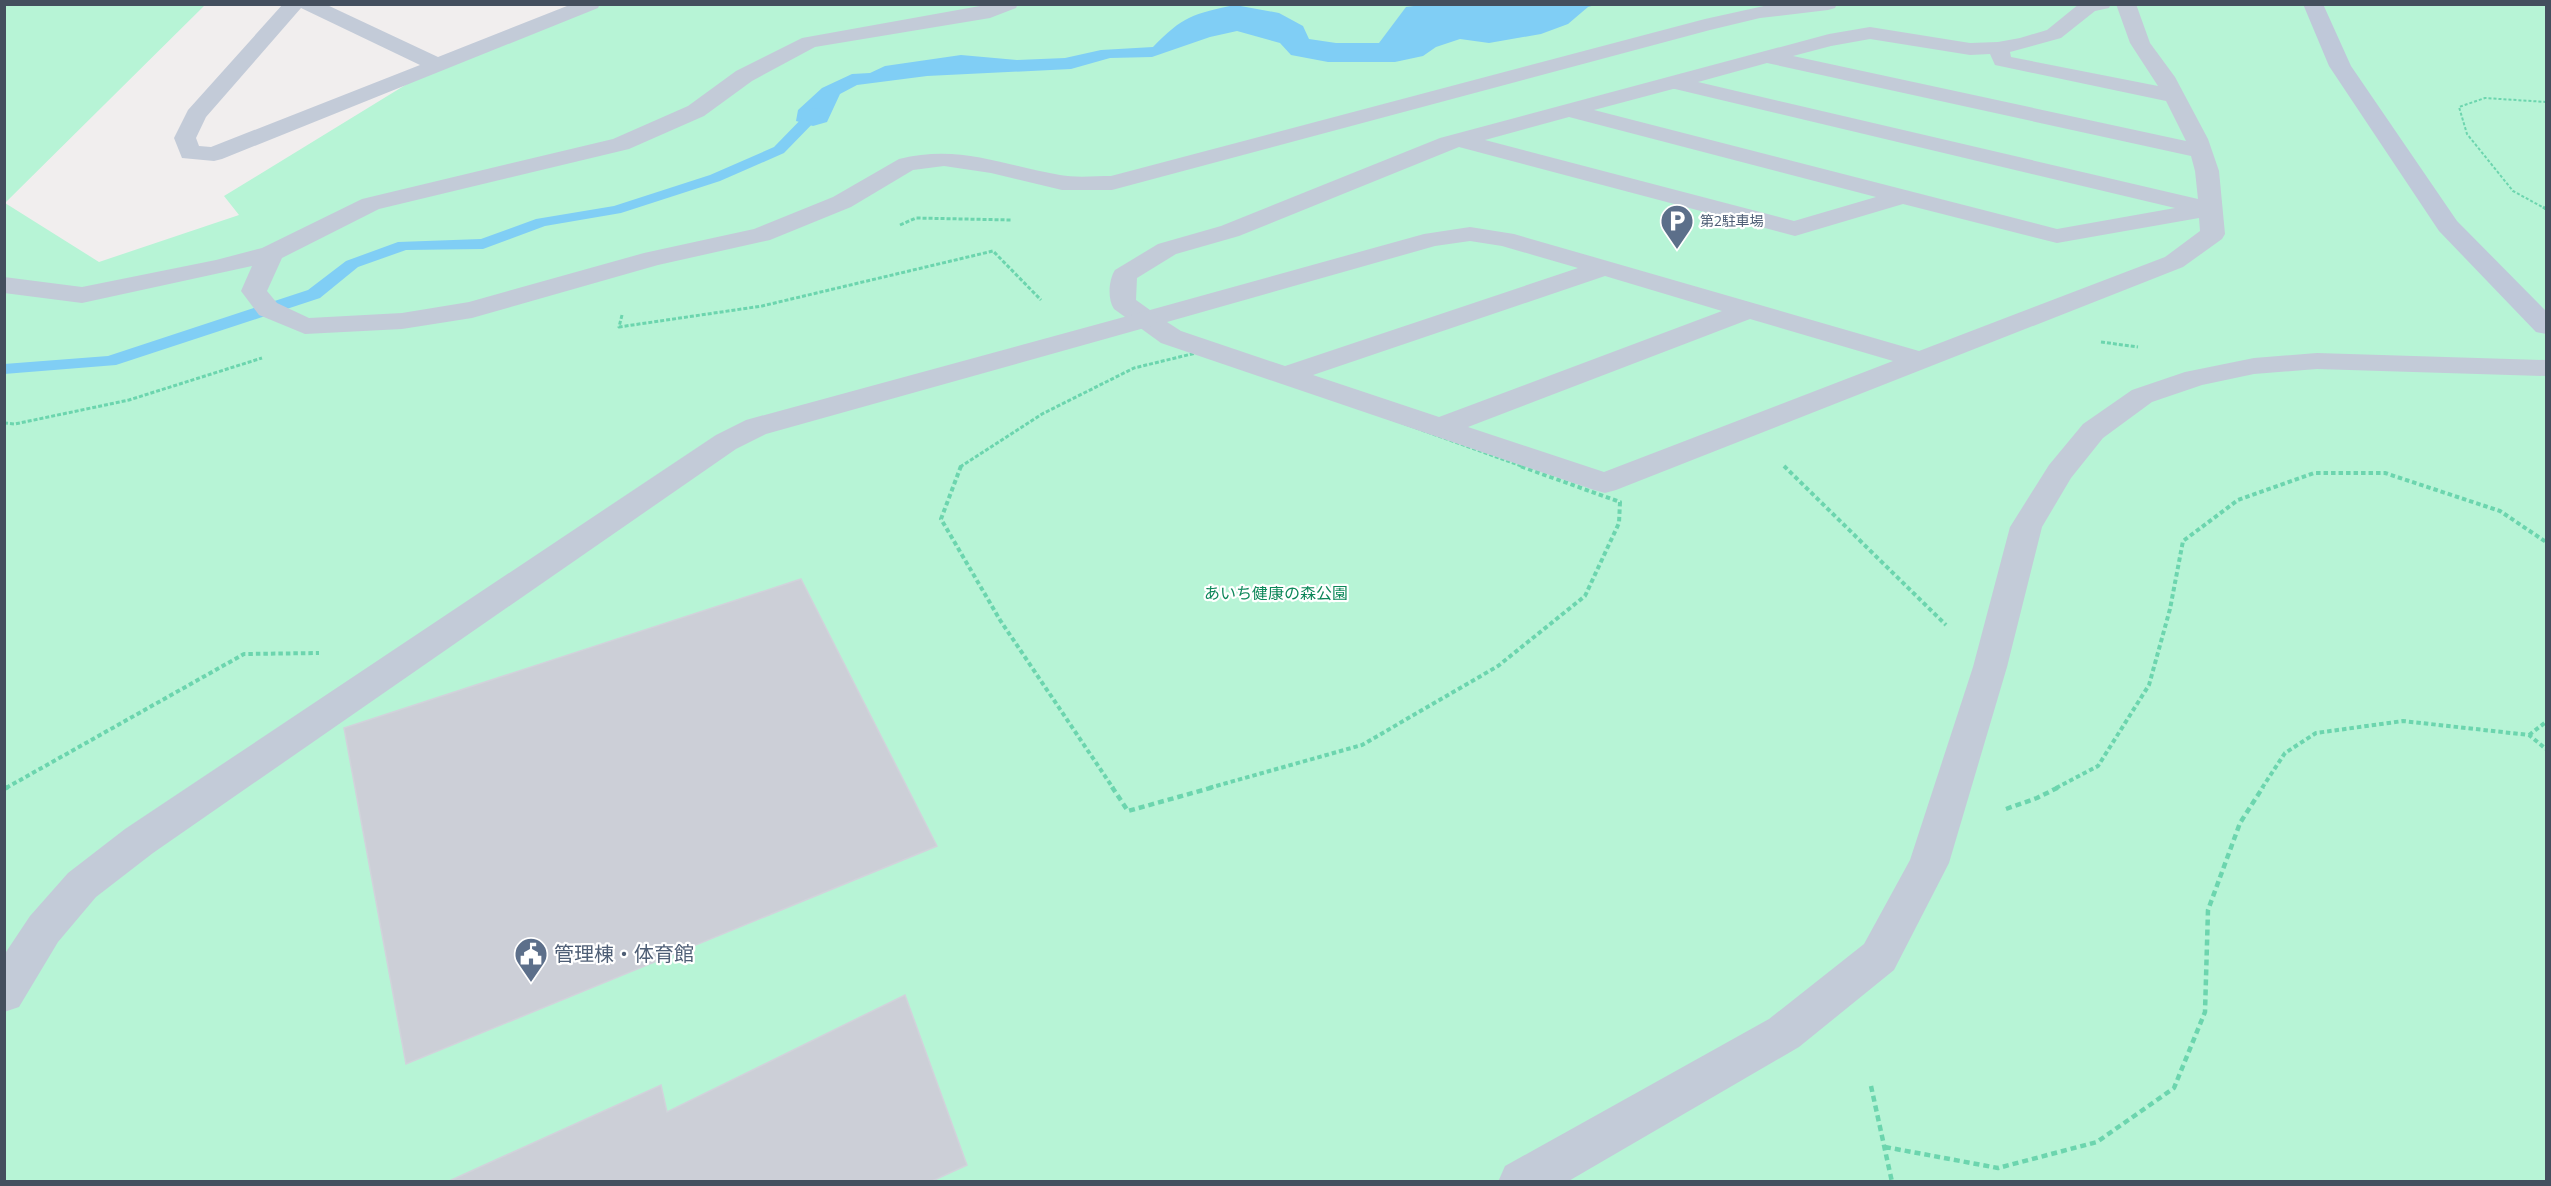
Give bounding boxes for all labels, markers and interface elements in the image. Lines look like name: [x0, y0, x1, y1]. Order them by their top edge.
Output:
parking icon: 第2駐車場: [1659, 203, 1695, 250]
place label: 第2駐車場: [1700, 212, 1764, 229]
park label: あいち健康の森公園: [1204, 583, 1348, 602]
public building icon: 管理棟・体育館: [513, 936, 549, 983]
place label: 管理棟・体育館: [554, 941, 694, 965]

